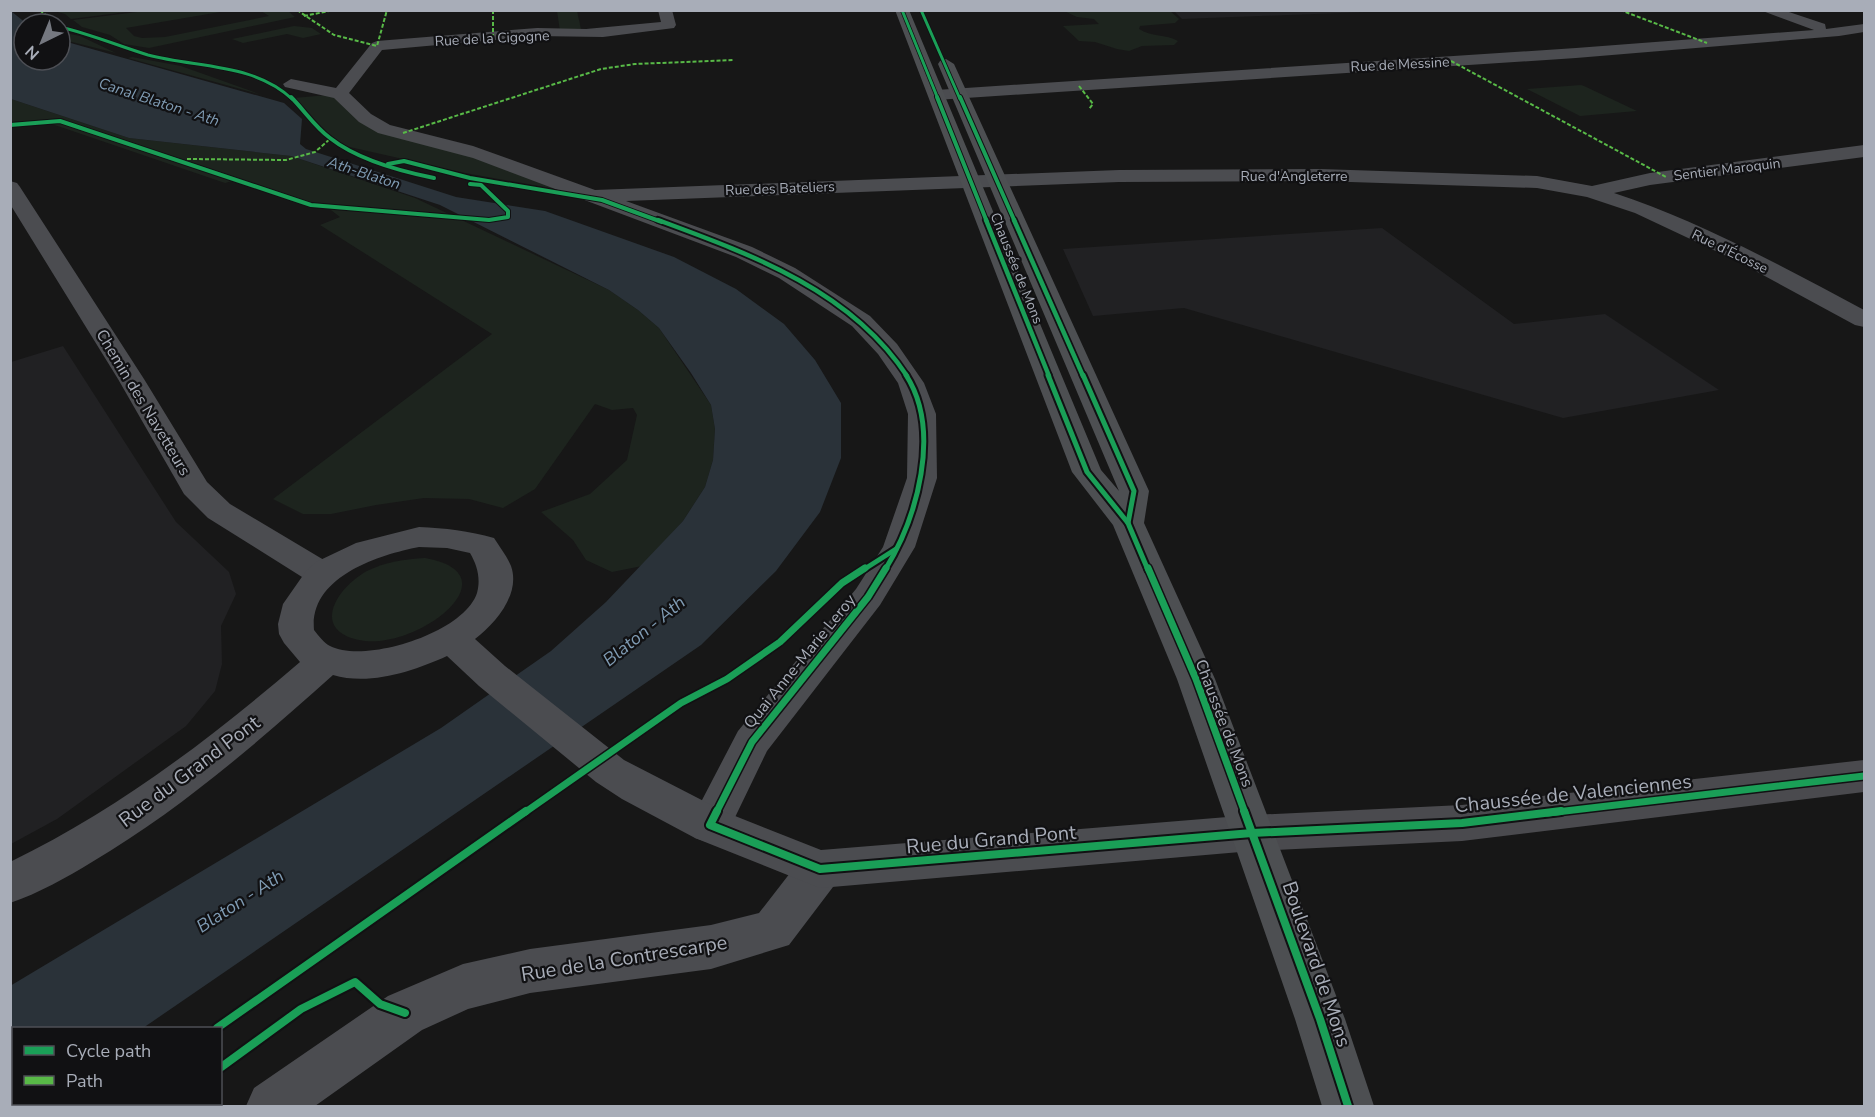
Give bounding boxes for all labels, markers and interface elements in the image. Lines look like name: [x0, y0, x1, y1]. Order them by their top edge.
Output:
north arrow: [12, 12, 72, 72]
street label: Rue de la Cigogne: [434, 26, 550, 51]
text: N: [21, 40, 44, 64]
street label: Rue de Messine: [1350, 52, 1450, 77]
water label: Canal Blaton - Ath: [96, 73, 222, 131]
water label: Ath-Blaton: [324, 152, 403, 194]
street label: Sentier Maroquin: [1673, 154, 1782, 185]
street label: Rue d'Angleterre: [1240, 167, 1348, 186]
street label: Rue des Bateliers: [725, 177, 836, 200]
street label: Chaussée de Mons: [986, 210, 1048, 327]
street label: Rue d'Écosse: [1688, 225, 1771, 278]
street label: Chemin des Navetteurs: [91, 325, 196, 480]
street label: Quai Anne-Marie Leroy: [739, 589, 861, 733]
water label: Blaton - Ath: [598, 590, 690, 672]
street label: Chaussée de Mons: [1190, 656, 1259, 790]
street label: Rue du Grand Pont: [113, 709, 266, 833]
street label: Chaussée de Valenciennes: [1453, 768, 1693, 819]
street label: Rue du Grand Pont: [905, 819, 1078, 860]
water label: Blaton - Ath: [192, 864, 288, 938]
street label: Boulevard de Mons: [1276, 878, 1358, 1051]
street label: Rue de la Contrescarpe: [519, 929, 729, 988]
legend: [12, 1027, 222, 1105]
text: Cycle path: [66, 1039, 151, 1063]
text: Path: [66, 1069, 103, 1093]

